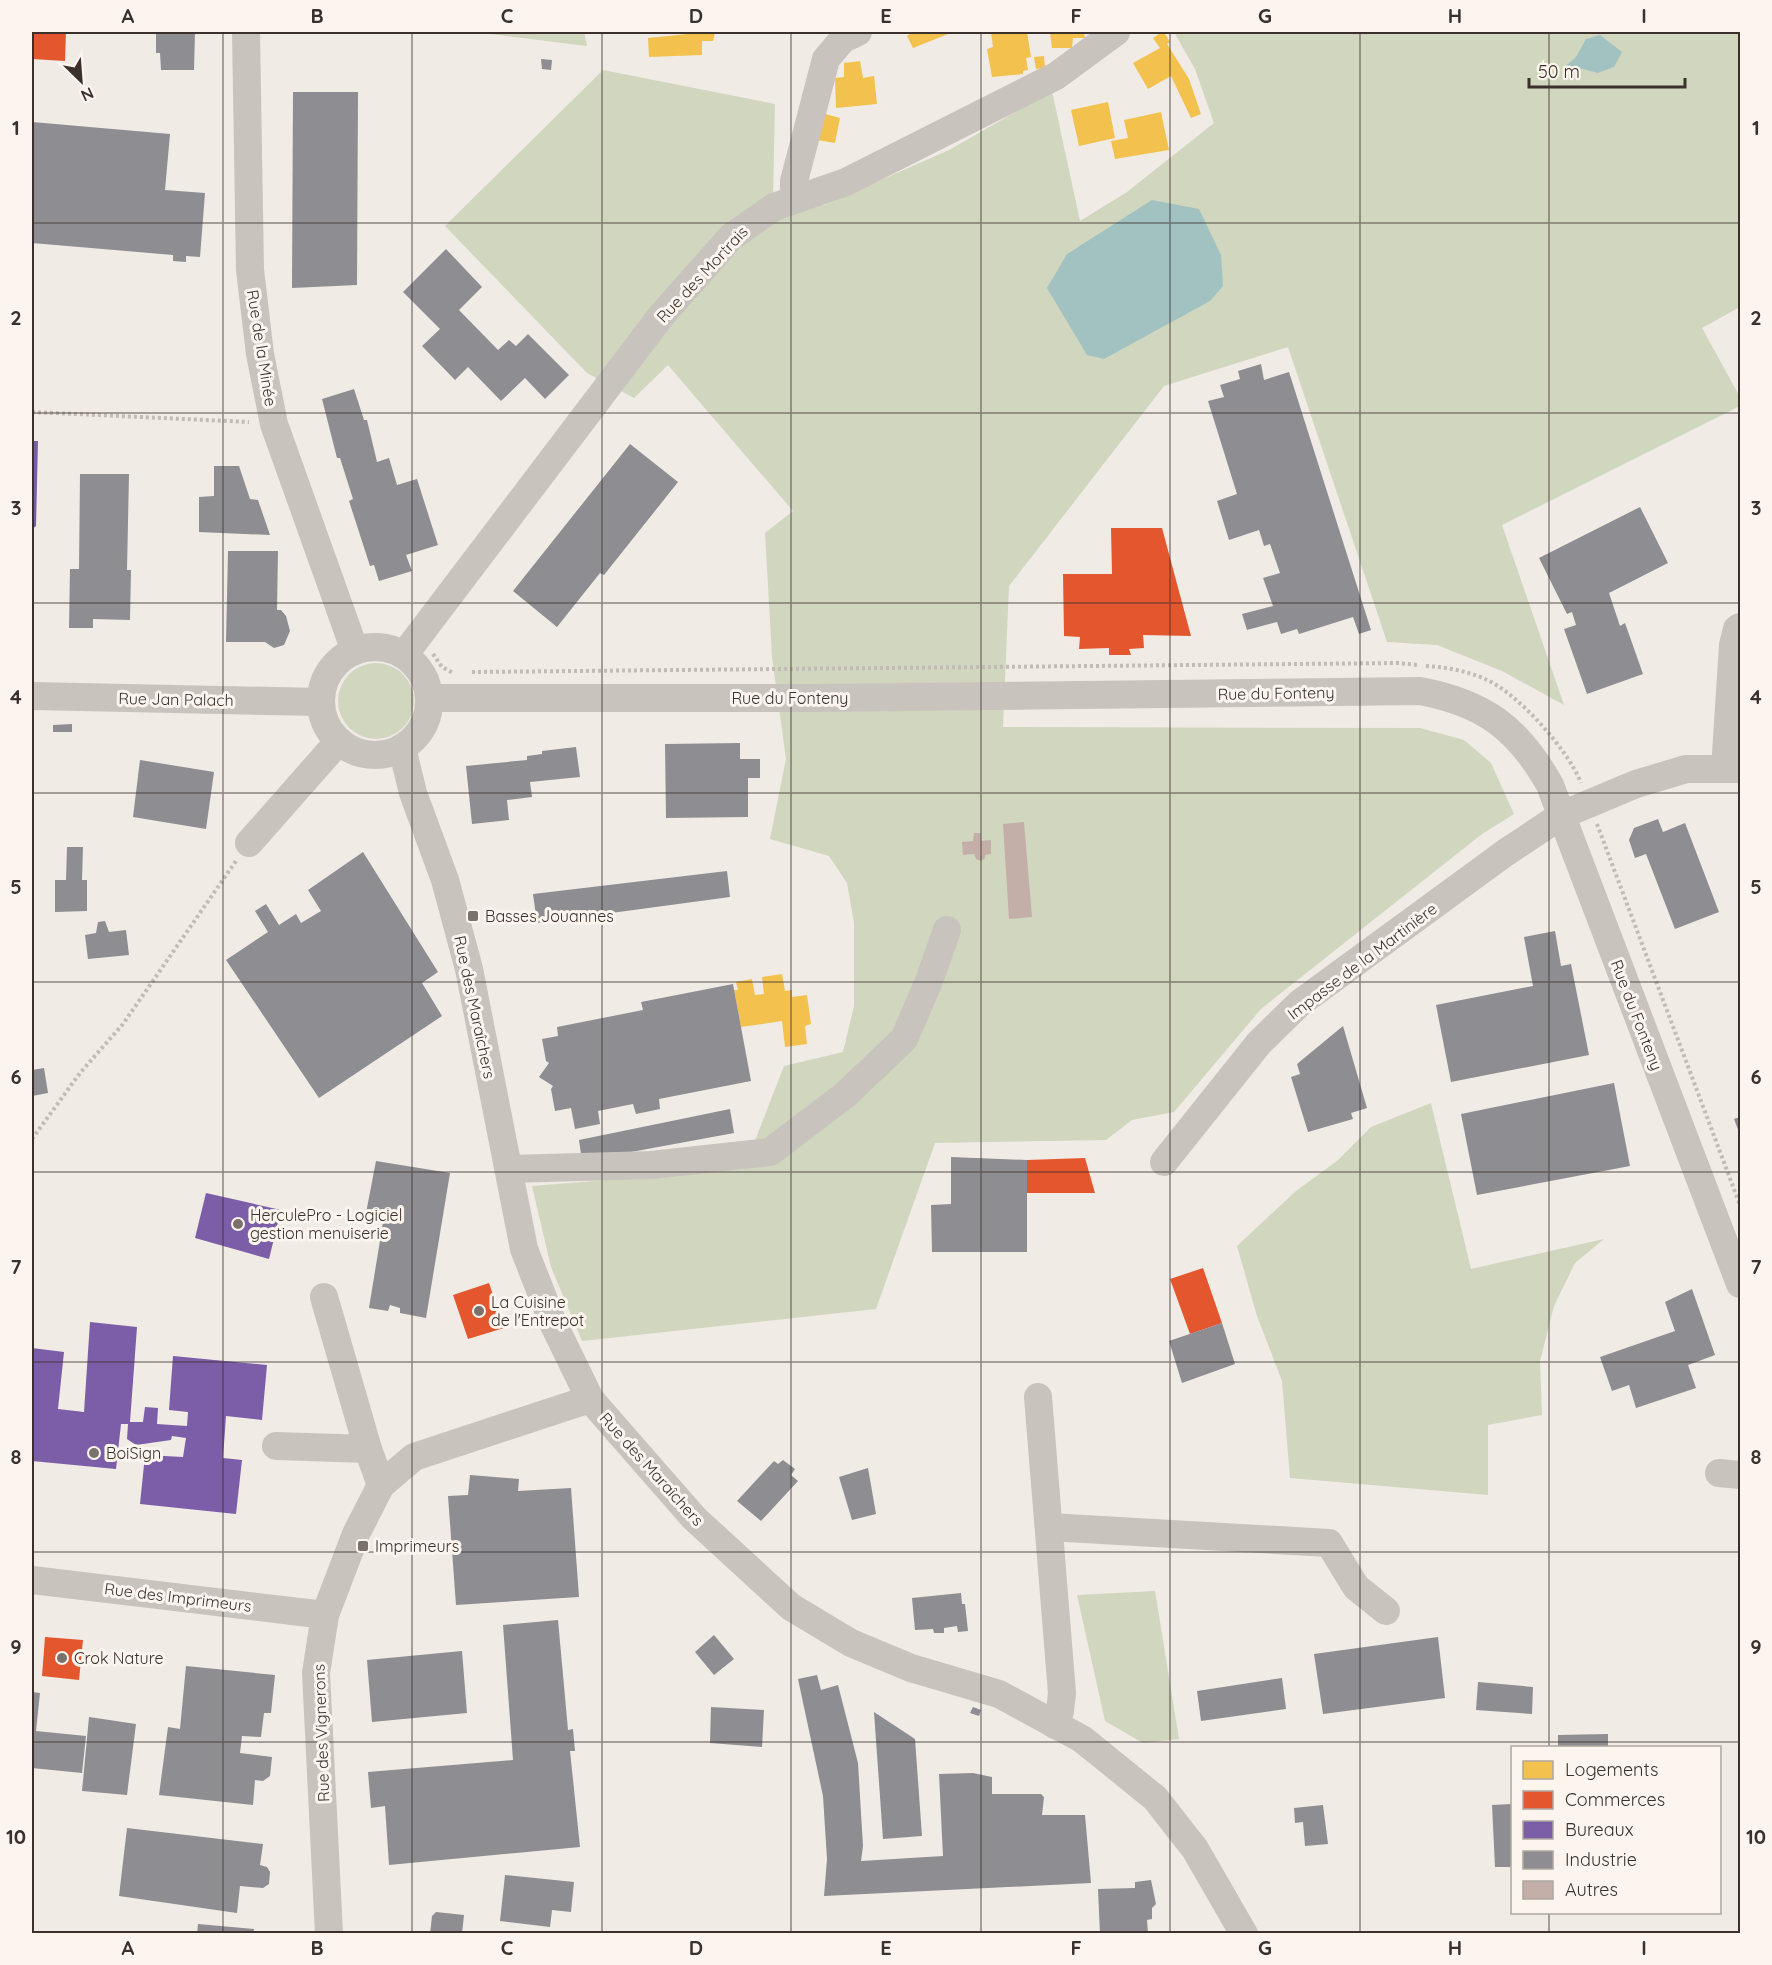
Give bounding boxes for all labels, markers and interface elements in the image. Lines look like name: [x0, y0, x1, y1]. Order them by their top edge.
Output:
text: A: [122, 3, 135, 28]
text: B: [310, 3, 324, 28]
text: C: [501, 3, 514, 28]
text: D: [689, 3, 703, 28]
text: E: [880, 3, 892, 28]
text: F: [1070, 3, 1082, 28]
text: G: [1258, 3, 1272, 28]
text: H: [1448, 3, 1462, 28]
text: I: [1641, 3, 1647, 28]
north arrow: [51, 51, 111, 111]
scale bar: [1529, 51, 1685, 89]
text: 50 m: [1538, 60, 1580, 83]
text: N: [78, 83, 97, 106]
text: 1: [12, 115, 20, 140]
text: 1: [1752, 115, 1760, 140]
street label: Rue des Mortrais: [652, 222, 752, 326]
street label: Rue de la Minée: [243, 288, 281, 408]
text: 2: [10, 305, 22, 330]
text: 2: [1750, 305, 1762, 330]
text: 3: [11, 495, 21, 520]
text: 3: [1751, 495, 1761, 520]
street label: Rue du Fonteny: [1217, 682, 1335, 704]
text: 4: [10, 684, 22, 709]
text: 4: [1750, 684, 1762, 709]
street label: Rue Jan Palach: [118, 688, 234, 710]
street label: Rue du Fonteny: [732, 688, 848, 708]
text: 5: [10, 874, 22, 899]
text: 5: [1750, 874, 1762, 899]
street label: Impasse de la Martinière: [1283, 898, 1441, 1024]
place label: Basses Jouannes: [485, 906, 614, 926]
marker: Basses Jouannes: [466, 909, 480, 923]
street label: Rue des Maraîchers: [450, 934, 500, 1080]
street label: Rue du Fonteny: [1607, 957, 1667, 1073]
text: 6: [10, 1064, 22, 1089]
text: 6: [1750, 1064, 1762, 1089]
place label: HerculePro - Logiciel gestion menuiserie: [250, 1205, 402, 1243]
marker: HerculePro - Logiciel gestion menuiserie: [231, 1217, 245, 1231]
text: 7: [11, 1254, 22, 1279]
text: 7: [1751, 1254, 1762, 1279]
place label: La Cuisine de l'Entrepot: [491, 1292, 584, 1330]
marker: La Cuisine de l'Entrepot: [472, 1304, 486, 1318]
street label: Rue des Maraîchers: [596, 1408, 708, 1530]
place label: BoiSign: [106, 1443, 161, 1463]
text: 8: [11, 1444, 22, 1469]
text: 8: [1751, 1444, 1762, 1469]
marker: BoiSign: [87, 1446, 101, 1460]
place label: Imprimeurs: [375, 1536, 459, 1556]
marker: Imprimeurs: [356, 1539, 370, 1553]
street label: Rue des Imprimeurs: [103, 1578, 253, 1616]
text: 9: [10, 1634, 22, 1659]
text: 9: [1750, 1634, 1762, 1659]
place label: Crok Nature: [74, 1648, 164, 1668]
marker: Crok Nature: [55, 1651, 69, 1665]
street label: Rue des Vignerons: [309, 1664, 333, 1802]
legend: [1511, 1746, 1721, 1914]
text: Logements: [1565, 1758, 1658, 1781]
text: Commerces: [1565, 1788, 1665, 1811]
text: Bureaux: [1565, 1818, 1634, 1841]
text: 10: [6, 1824, 26, 1849]
text: 10: [1746, 1824, 1766, 1849]
text: Industrie: [1565, 1848, 1637, 1871]
text: Autres: [1565, 1878, 1618, 1901]
text: A: [122, 1935, 135, 1960]
text: B: [310, 1935, 324, 1960]
text: C: [501, 1935, 514, 1960]
text: D: [689, 1935, 703, 1960]
text: E: [880, 1935, 892, 1960]
text: F: [1070, 1935, 1082, 1960]
text: G: [1258, 1935, 1272, 1960]
text: H: [1448, 1935, 1462, 1960]
text: I: [1641, 1935, 1647, 1960]

